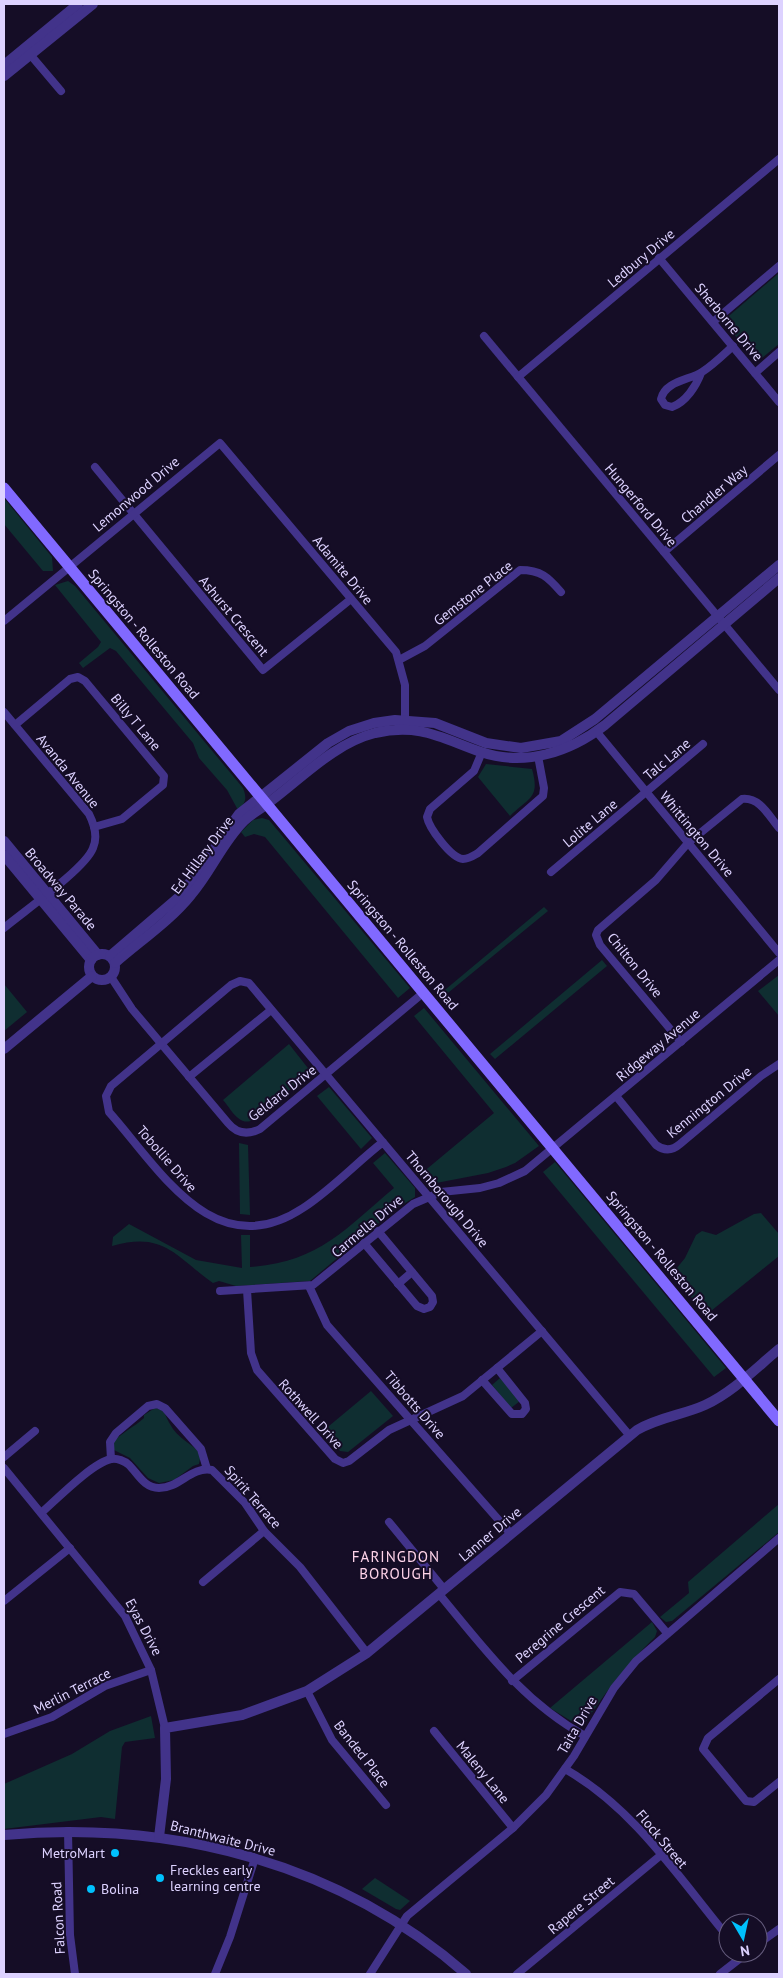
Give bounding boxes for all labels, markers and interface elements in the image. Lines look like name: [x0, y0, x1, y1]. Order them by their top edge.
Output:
street label: Ledbury Drive: [604, 225, 678, 291]
street label: Sherborne Drive: [691, 279, 767, 365]
street label: Lemonwood Drive: [89, 452, 183, 536]
street label: Hungerford Drive: [601, 460, 681, 550]
street label: Chandler Way: [677, 461, 751, 527]
street label: Adamite Drive: [309, 532, 377, 608]
street label: Gemstone Place: [430, 557, 516, 629]
street label: Springston - Rolleston Road: [84, 565, 204, 703]
street label: Ashurst Crescent: [195, 572, 273, 660]
street label: Billy T Lane: [107, 690, 165, 754]
street label: Avanda Avenue: [33, 730, 103, 812]
street label: Talc Lane: [640, 734, 694, 784]
street label: Whittington Drive: [656, 788, 738, 880]
street label: Lolite Lane: [559, 795, 621, 851]
street label: Ed Hillary Drive: [167, 812, 237, 898]
street label: Broadway Parade: [21, 844, 101, 934]
street label: Springston - Rolleston Road: [343, 876, 463, 1014]
street label: Chilton Drive: [603, 929, 667, 1001]
street label: Ridgeway Avenue: [612, 1005, 704, 1085]
street label: Geldard Drive: [244, 1061, 320, 1125]
street label: Kennington Drive: [663, 1062, 755, 1142]
street label: Tobollie Drive: [133, 1122, 201, 1196]
street label: Thornborough Drive: [401, 1147, 493, 1251]
street label: Springston - Rolleston Road: [602, 1187, 722, 1325]
street label: Carmella Drive: [327, 1191, 407, 1261]
street label: Tibbotts Drive: [380, 1367, 450, 1443]
street label: Rothwell Drive: [275, 1375, 347, 1453]
street label: Spirit Terrace: [221, 1462, 285, 1532]
street label: Lanner Drive: [455, 1503, 525, 1565]
district label: FARINGDON BOROUGH: [352, 1547, 440, 1583]
street label: Peregrine Crescent: [511, 1581, 609, 1667]
street label: Eyas Drive: [122, 1595, 166, 1659]
street label: Merlin Terrace: [30, 1664, 114, 1718]
street label: Taita Drive: [553, 1693, 601, 1757]
street label: Banded Place: [330, 1717, 394, 1791]
street label: Maleny Lane: [452, 1737, 514, 1807]
street label: Flock Street: [632, 1806, 692, 1872]
street label: Branthwaite Drive: [169, 1816, 277, 1860]
place label: MetroMart: [42, 1844, 105, 1862]
marker: MetroMart: [109, 1847, 121, 1859]
place label: Freckles early learning centre: [170, 1861, 261, 1895]
marker: Freckles early learning centre: [154, 1872, 166, 1884]
street label: Rapere Street: [544, 1872, 618, 1938]
place label: Bolina: [101, 1880, 139, 1898]
street label: Falcon Road: [47, 1881, 69, 1955]
marker: Bolina: [85, 1883, 97, 1895]
north arrow: [718, 1913, 768, 1963]
text: N: [739, 1941, 751, 1960]

